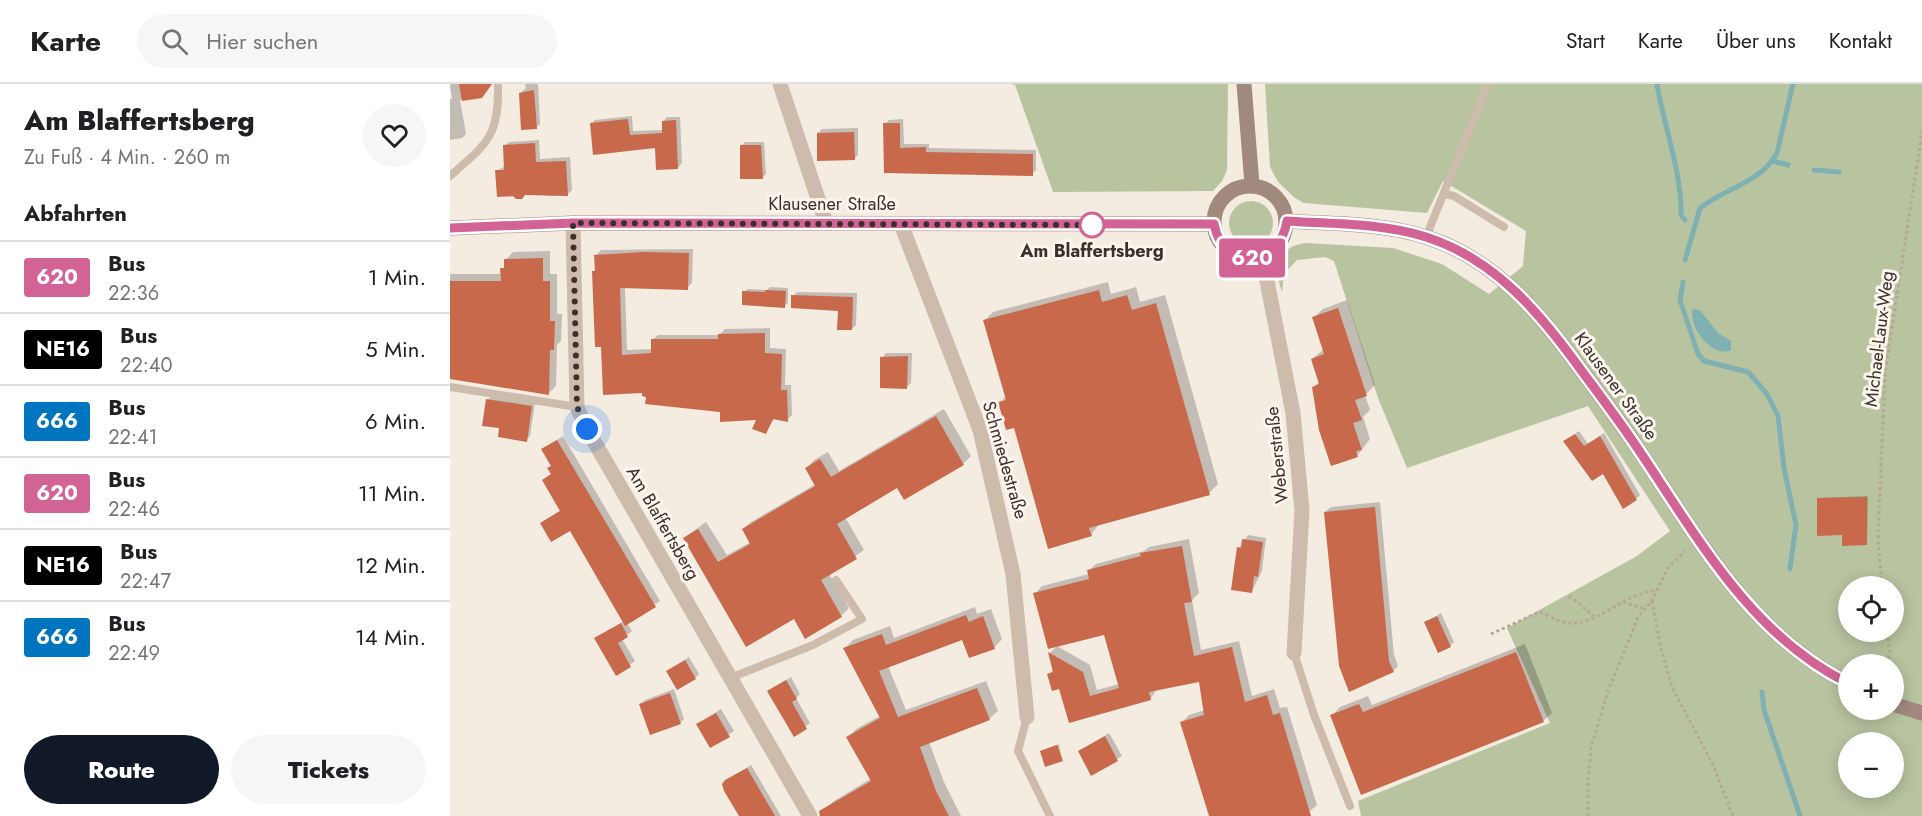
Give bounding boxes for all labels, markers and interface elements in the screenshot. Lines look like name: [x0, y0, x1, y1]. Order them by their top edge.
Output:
search box: [137, 14, 557, 68]
text: Karte: [30, 21, 101, 62]
icon: search: [158, 25, 191, 58]
text: Hier suchen: [206, 25, 318, 57]
text: Start: [1566, 26, 1605, 56]
text: Karte: [1638, 26, 1683, 56]
text: Über uns: [1716, 26, 1796, 56]
text: Kontakt: [1829, 26, 1892, 56]
text: Am Blaffertsberg: [24, 100, 255, 141]
button: heart: [363, 104, 426, 167]
text: Zu Fuß · 4 Min. · 260 m: [24, 143, 230, 172]
street label: Klausener Straße: [768, 191, 896, 217]
text: Abfahrten: [24, 197, 127, 229]
marker: Am Blaffertsberg: [1079, 212, 1105, 238]
place label: Am Blaffertsberg: [1019, 238, 1164, 264]
line badge: 620: [1218, 238, 1286, 278]
text: 620: [1231, 243, 1273, 273]
text: Bus: [108, 247, 145, 279]
text: 1 Min.: [368, 261, 426, 293]
text: 620: [36, 262, 78, 292]
street label: Michael-Laux-Weg: [1858, 270, 1900, 408]
text: 22:36: [108, 279, 159, 308]
text: Bus: [120, 319, 157, 351]
street label: Klausener Straße: [1568, 327, 1664, 445]
text: 5 Min.: [365, 333, 426, 365]
text: NE16: [36, 334, 90, 364]
text: 22:40: [120, 351, 173, 380]
text: Bus: [108, 391, 145, 423]
street label: Schmiedestraße: [976, 398, 1034, 522]
text: 6 Min.: [365, 405, 426, 437]
street label: Weberstraße: [1259, 405, 1295, 505]
text: 666: [36, 406, 78, 436]
your location: [572, 414, 602, 444]
text: 22:41: [108, 423, 158, 452]
street label: Am Blaffertsberg: [620, 461, 706, 585]
text: Bus: [108, 463, 145, 495]
text: 11 Min.: [358, 477, 426, 509]
text: 620: [36, 478, 78, 508]
text: 22:46: [108, 495, 160, 524]
text: Bus: [120, 535, 157, 567]
text: 12 Min.: [355, 549, 426, 581]
text: NE16: [36, 550, 90, 580]
text: 22:47: [120, 567, 171, 596]
map controls: [1838, 576, 1904, 798]
button: locate: [1838, 576, 1904, 642]
text: Bus: [108, 607, 145, 639]
text: 14 Min.: [355, 621, 426, 653]
text: 666: [36, 622, 78, 652]
text: 22:49: [108, 639, 160, 668]
button: +: [1838, 654, 1904, 720]
button: −: [1838, 732, 1904, 798]
button: Route: [24, 735, 219, 804]
button: Tickets: [231, 735, 426, 804]

